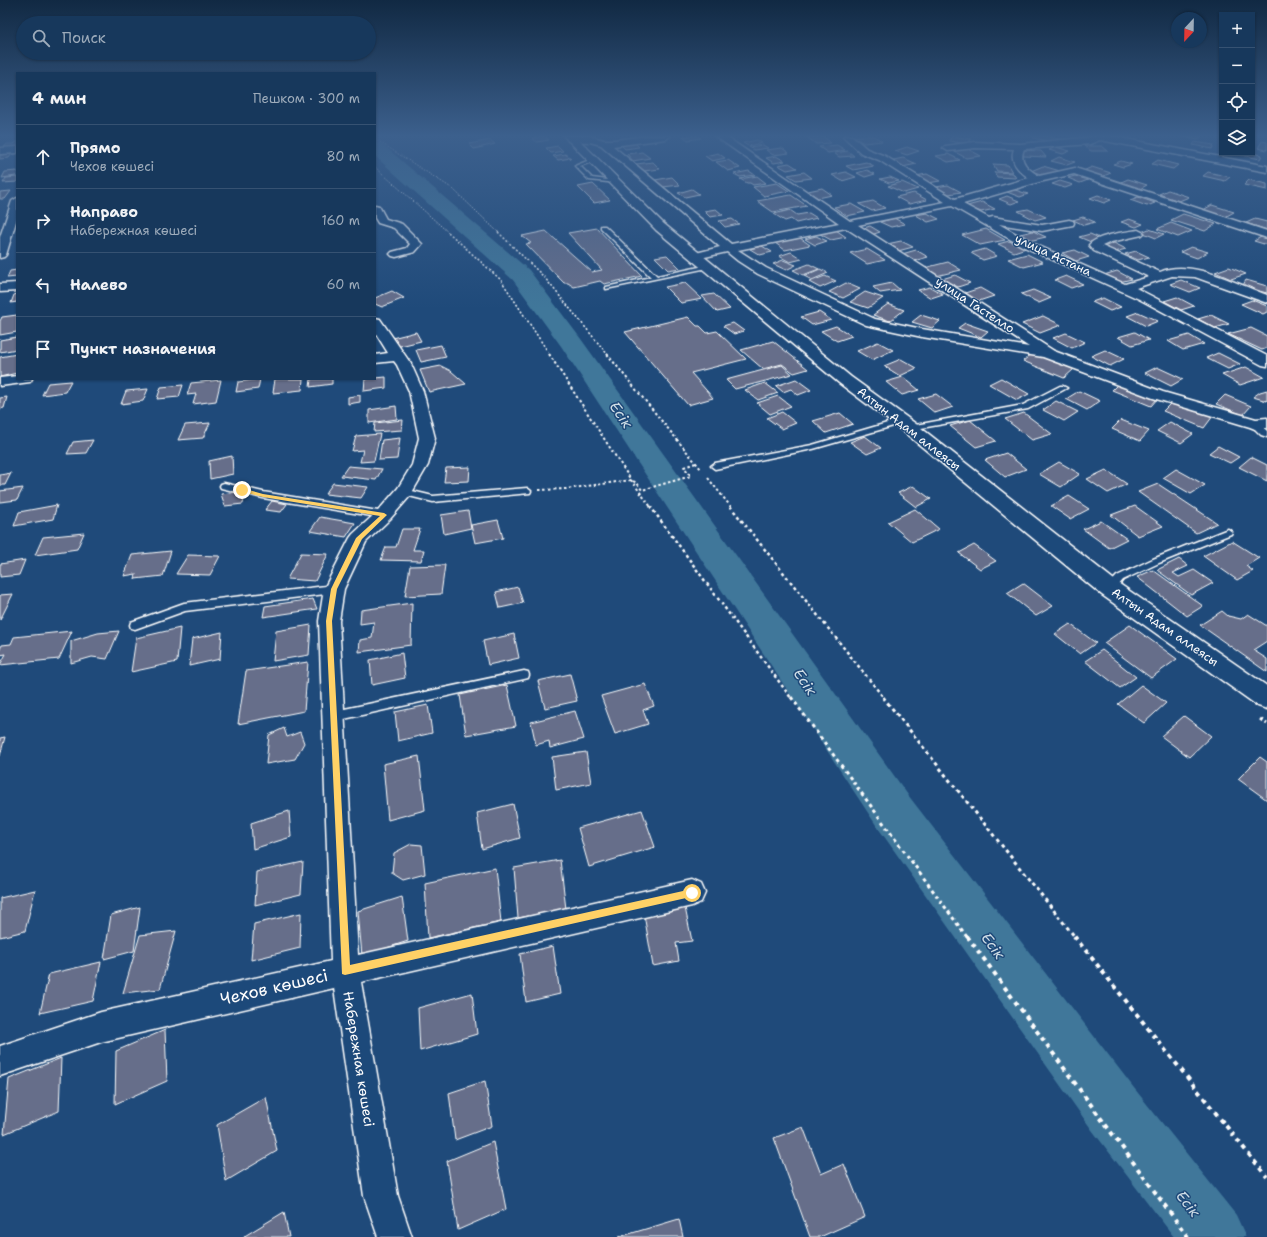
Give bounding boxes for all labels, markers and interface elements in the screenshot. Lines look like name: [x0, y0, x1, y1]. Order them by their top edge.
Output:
north arrow: [1171, 12, 1207, 48]
map controls: [1219, 12, 1255, 156]
button: +: [1219, 12, 1255, 48]
search box: [16, 16, 376, 60]
icon: search: [30, 27, 52, 49]
text: Поиск: [62, 28, 106, 48]
button: −: [1219, 48, 1255, 84]
button: locate: [1219, 84, 1255, 120]
text: 4 мин: [32, 87, 87, 109]
text: Пешком · 300 m: [253, 90, 360, 107]
button: layers: [1219, 120, 1255, 156]
text: Прямо: [70, 138, 120, 158]
icon: ahead: [32, 146, 54, 168]
text: 80 m: [326, 148, 360, 165]
text: Чехов көшесі: [70, 158, 154, 175]
text: Направо: [70, 202, 138, 222]
icon: right: [32, 210, 54, 232]
text: 160 m: [322, 212, 360, 229]
text: Набережная көшесі: [70, 222, 197, 239]
street label: улица Астана: [1012, 230, 1094, 280]
street label: улица Гастелло: [932, 273, 1018, 337]
icon: left: [32, 274, 54, 296]
text: Налево: [70, 275, 128, 295]
text: 60 m: [327, 276, 360, 293]
icon: arrive: [32, 338, 54, 360]
text: Пункт назначения: [70, 339, 216, 359]
street label: Алтын Адам аллеясы: [854, 384, 964, 474]
water label: Есік: [605, 398, 638, 433]
route end: [233, 481, 251, 499]
street label: Алтын Адам аллеясы: [1108, 584, 1222, 670]
water label: Есік: [789, 665, 822, 700]
route start: [683, 884, 701, 902]
water label: Есік: [977, 929, 1010, 964]
street label: Чехов көшесі: [218, 964, 330, 1010]
street label: Набережная көшесі: [339, 990, 379, 1128]
water label: Есік: [1171, 1187, 1205, 1222]

